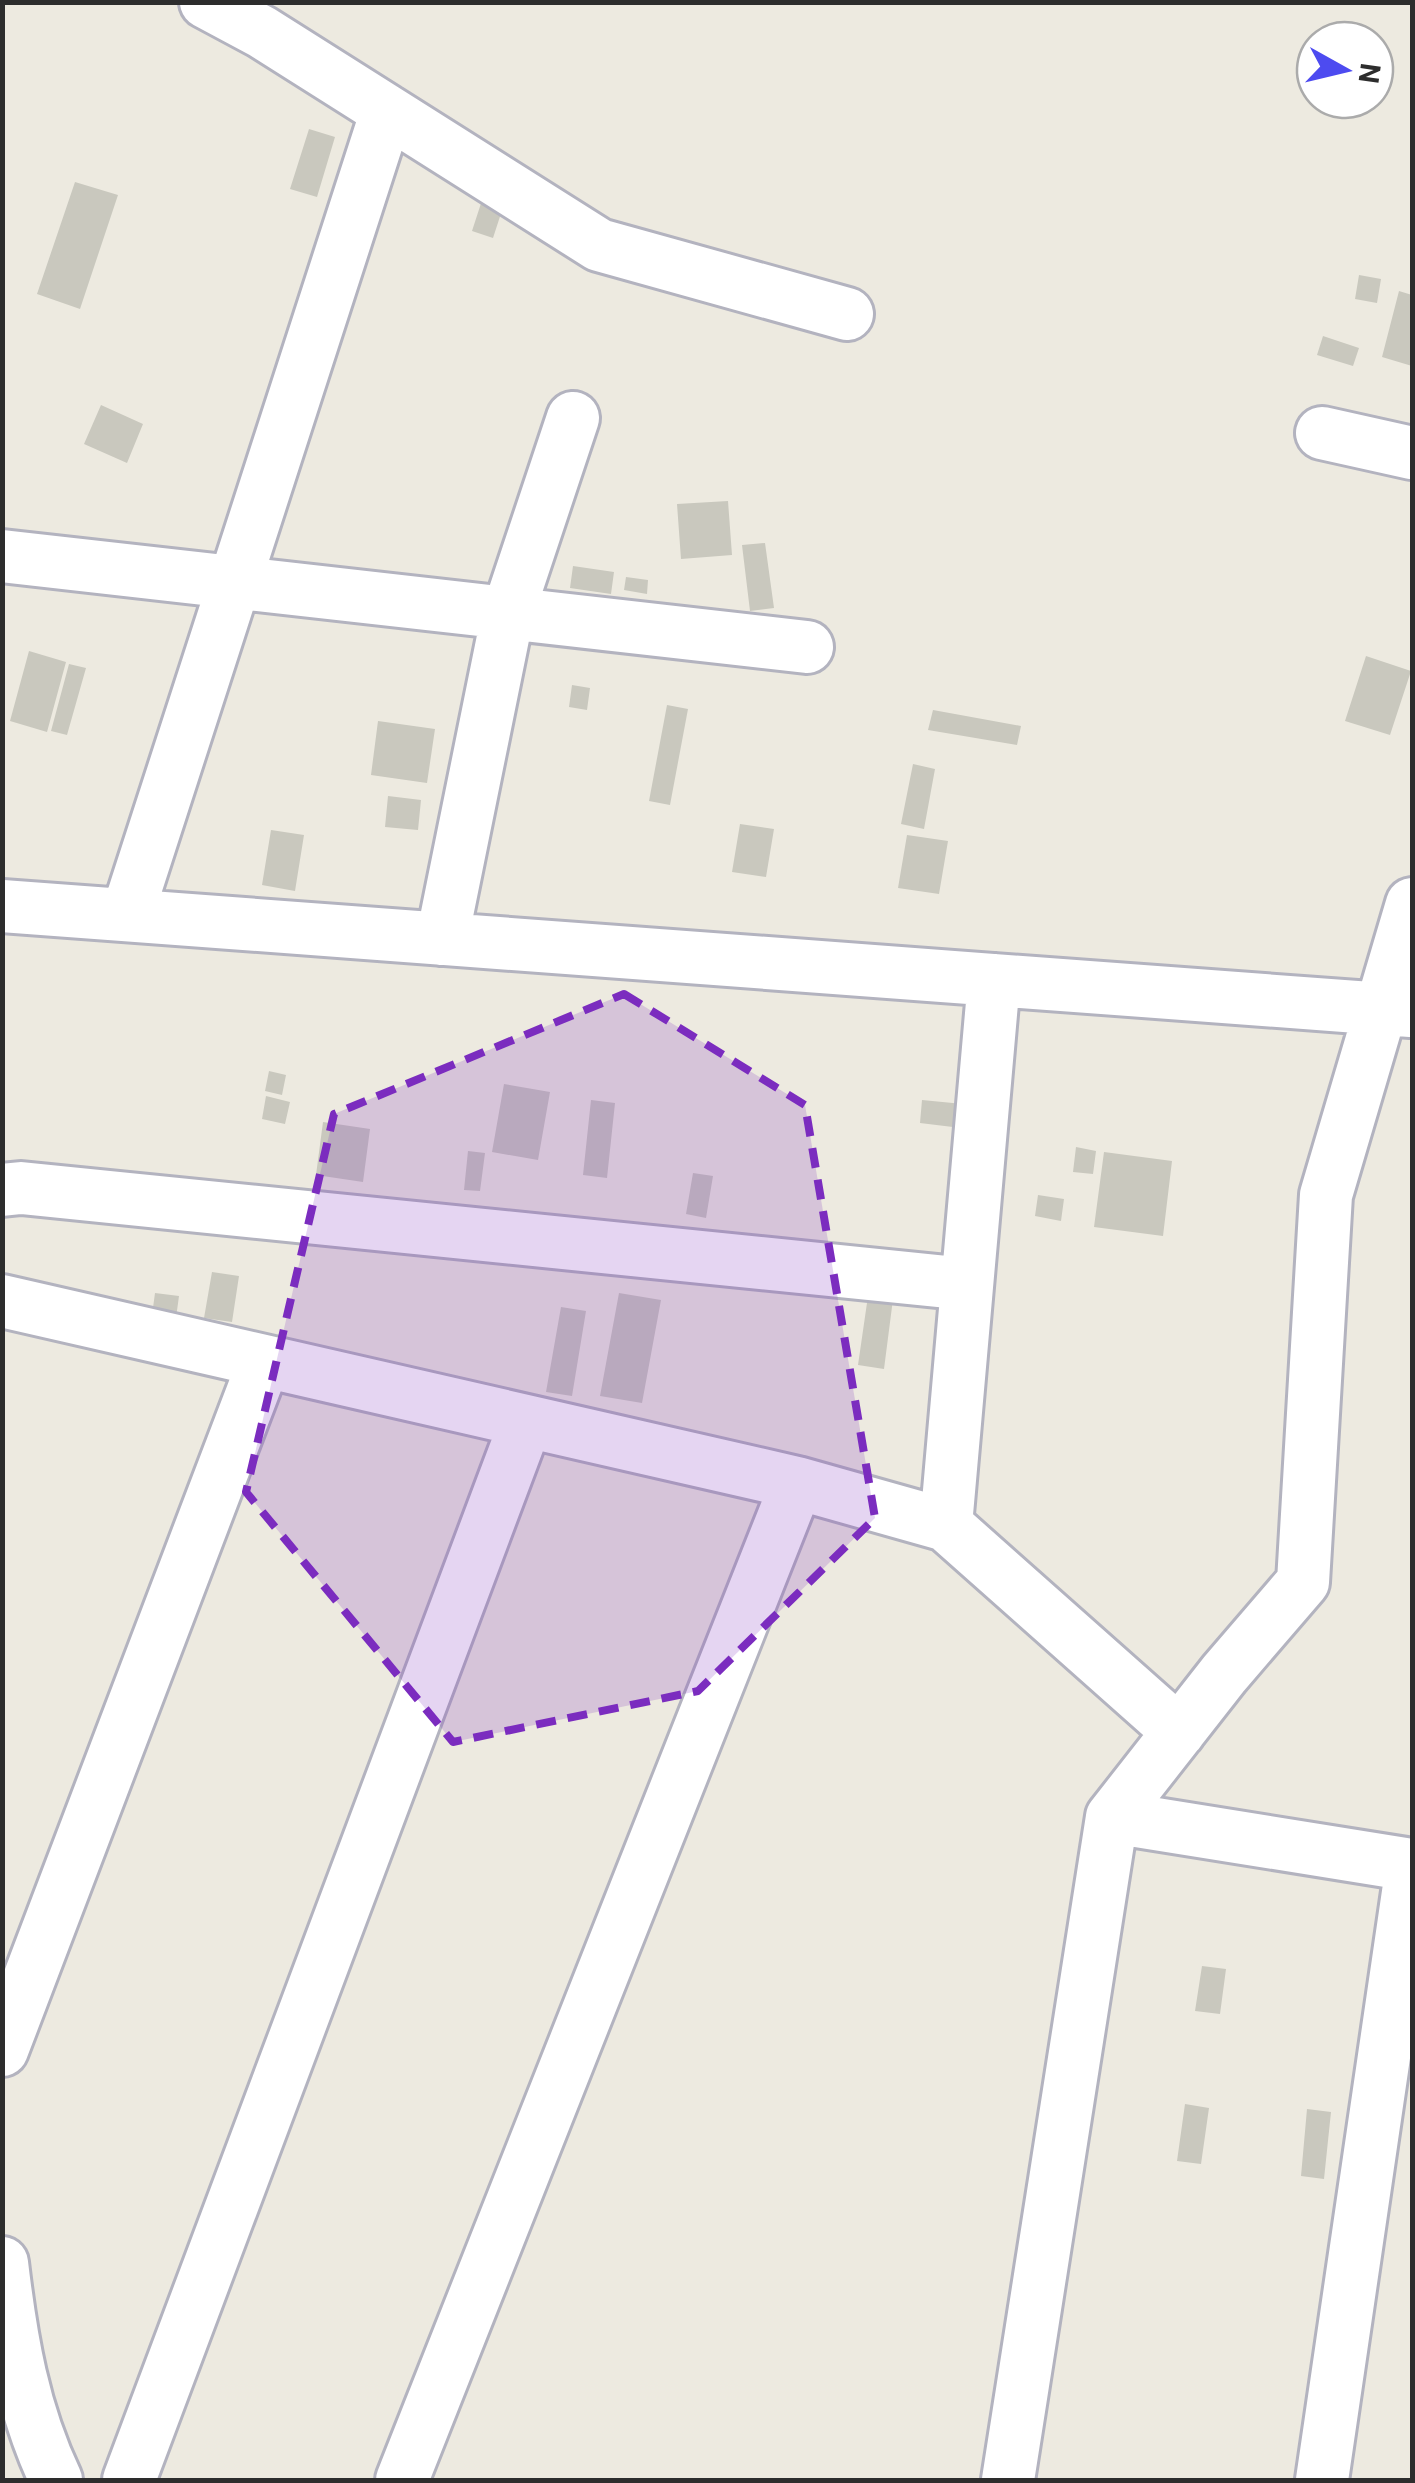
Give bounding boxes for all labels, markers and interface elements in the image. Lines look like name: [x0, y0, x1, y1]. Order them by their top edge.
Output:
north arrow: [1295, 20, 1395, 120]
text: N: [1352, 61, 1387, 85]

